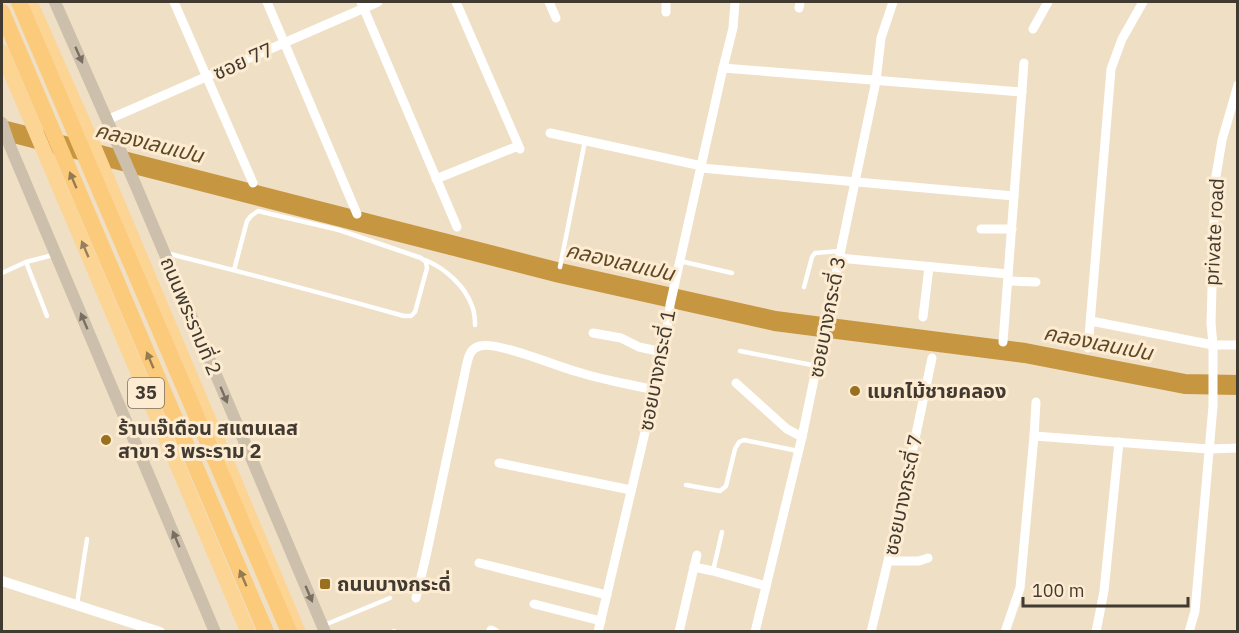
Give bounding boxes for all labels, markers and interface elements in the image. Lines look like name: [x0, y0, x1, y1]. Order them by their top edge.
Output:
street label: ซอย 77: [208, 35, 277, 86]
one-way arrow: [74, 46, 84, 64]
water label: คลองเลนเปน: [92, 115, 207, 169]
one-way arrow: [69, 172, 78, 189]
street label: private road: [1197, 178, 1230, 286]
water label: คลองเลนเปน: [563, 235, 678, 287]
one-way arrow: [80, 240, 90, 258]
street label: ถนนพระรามที่ 2: [154, 253, 229, 379]
street label: ซอยบางกระดี่ 3: [802, 254, 851, 380]
street label: ซอยบางกระดี่ 1: [632, 307, 681, 433]
one-way arrow: [79, 311, 89, 329]
water label: คลองเลนเปน: [1041, 318, 1156, 367]
one-way arrow: [145, 350, 155, 368]
place label: แมกไม้ชายคลอง: [867, 377, 1006, 404]
road number: 35: [128, 378, 164, 408]
marker: แมกไม้ชายคลอง: [848, 384, 862, 398]
one-way arrow: [220, 386, 229, 404]
place label: ร้านเจ๊เดือน สแตนเลส สาขา 3 พระราม 2: [118, 414, 298, 464]
street label: ซอยบางกระดี่ 7: [877, 432, 929, 558]
marker: ร้านเจ๊เดือน สแตนเลส สาขา 3 พระราม 2: [99, 433, 113, 447]
one-way arrow: [171, 530, 180, 548]
one-way arrow: [238, 568, 248, 586]
place label: ถนนบางกระดี่: [337, 570, 451, 597]
scale bar: [1023, 570, 1188, 608]
marker: ถนนบางกระดี่: [318, 577, 332, 591]
text: 100 m: [1032, 579, 1084, 602]
one-way arrow: [304, 585, 314, 603]

